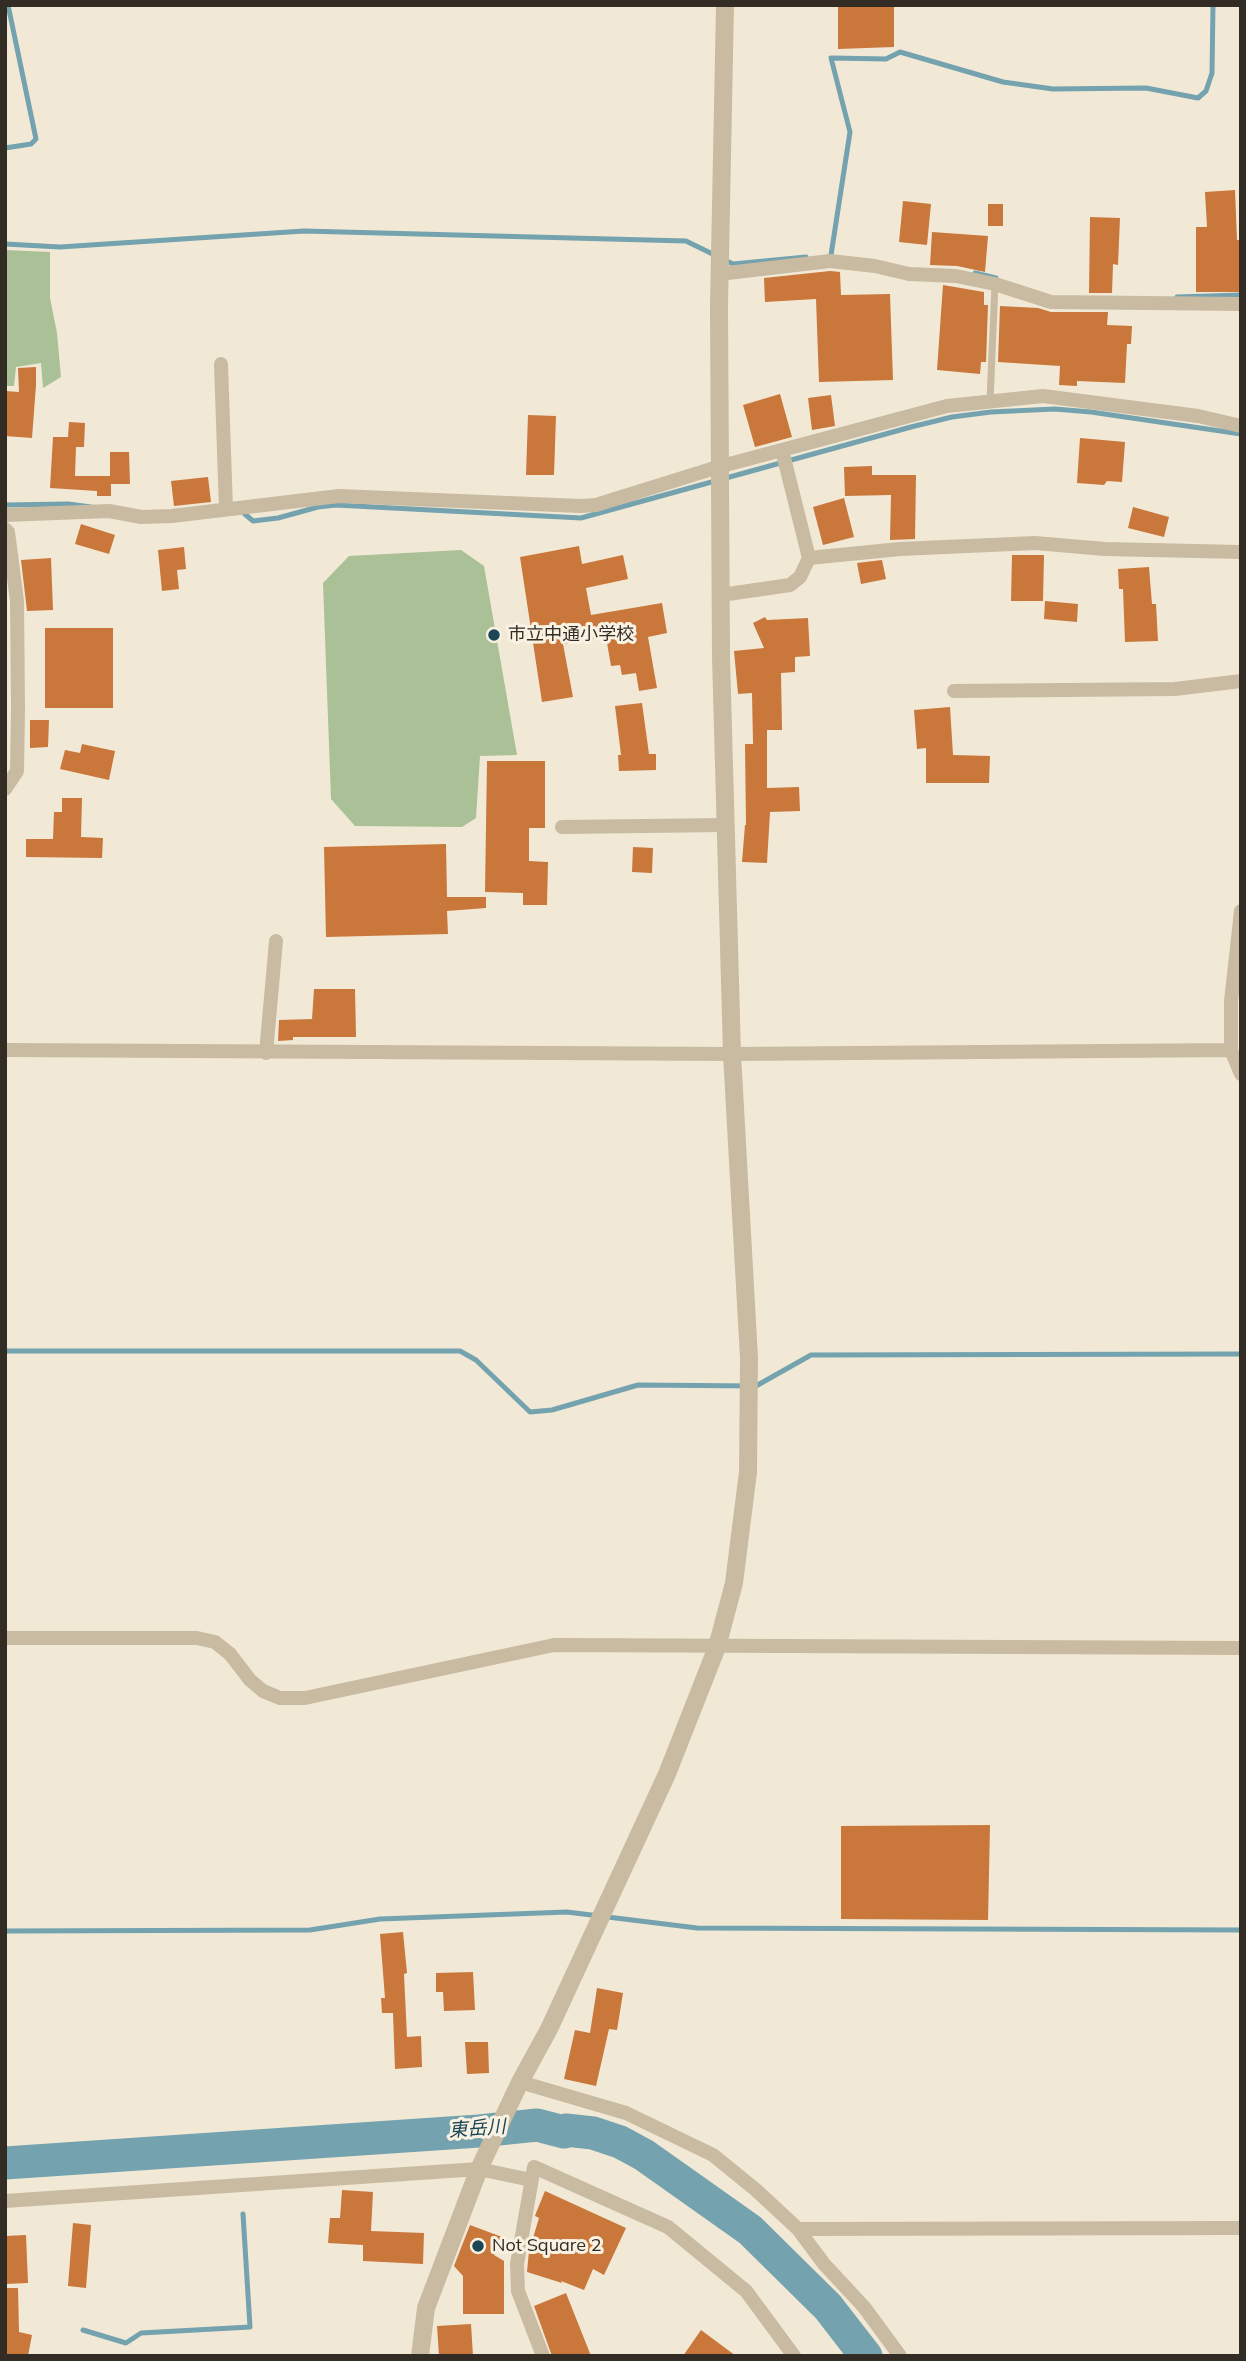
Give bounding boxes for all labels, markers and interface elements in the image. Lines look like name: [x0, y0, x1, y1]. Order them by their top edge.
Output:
place label: 市立中通小学校: [508, 624, 634, 646]
marker: 市立中通小学校: [486, 627, 502, 643]
water label: 東岳川: [448, 2116, 506, 2142]
place label: Not Square 2: [492, 2235, 602, 2257]
marker: Not Square 2: [470, 2238, 486, 2254]

